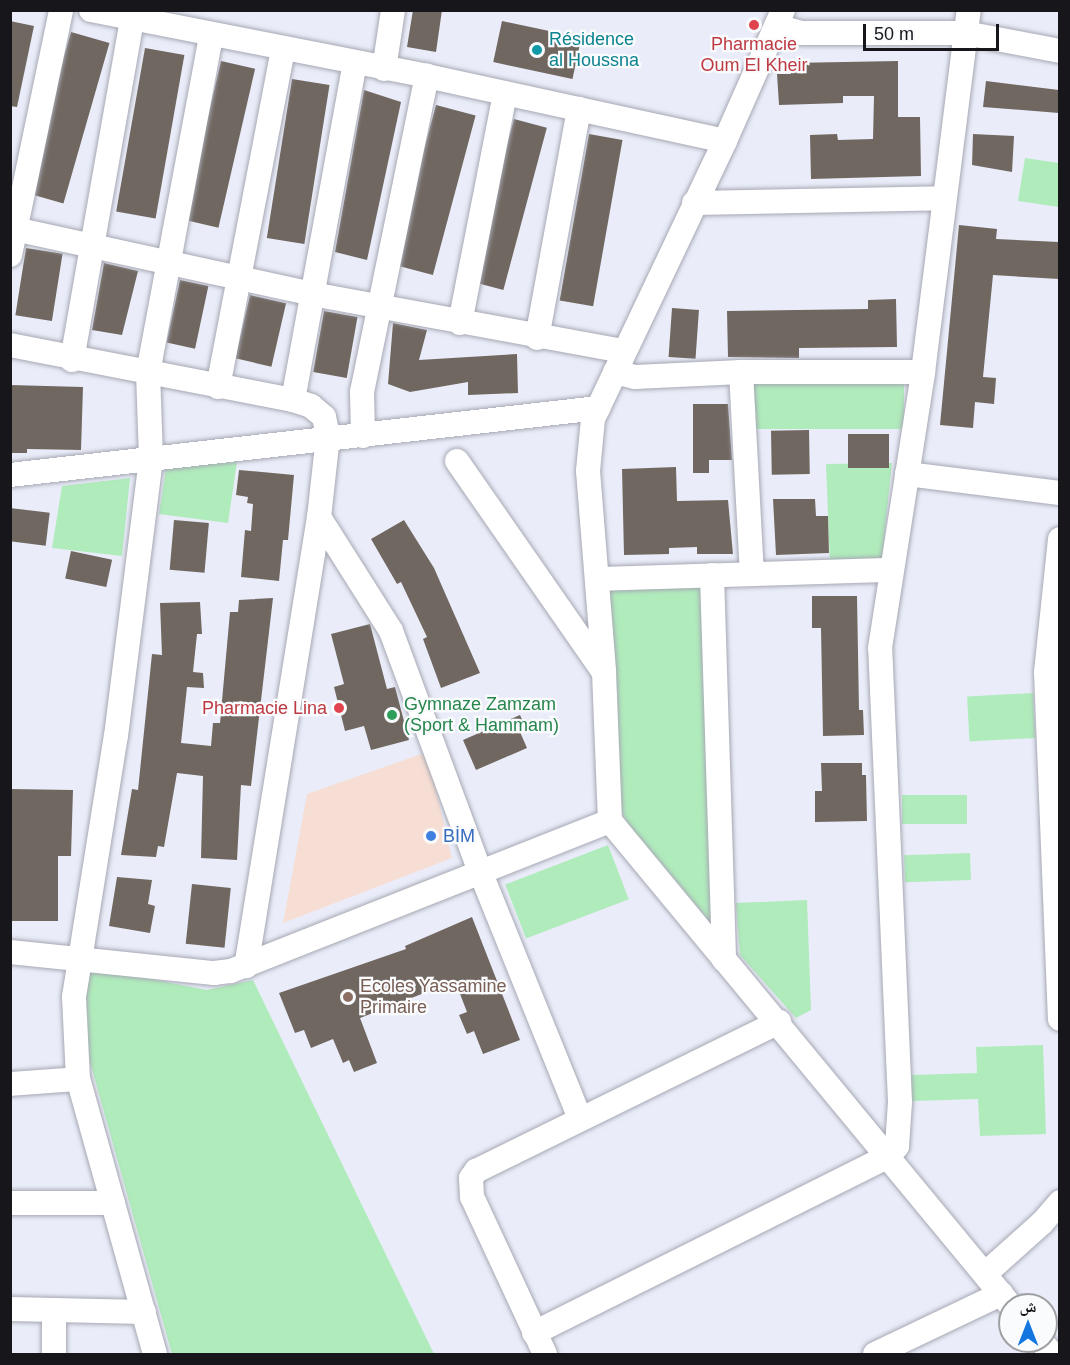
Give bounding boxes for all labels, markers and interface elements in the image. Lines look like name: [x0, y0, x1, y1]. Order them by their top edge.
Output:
scale bar: [866, 12, 1002, 50]
marker: Pharmacie Oum El Kheir: [747, 18, 761, 32]
text: 50 m: [874, 24, 914, 44]
place label: Résidence al Houssna: [549, 29, 639, 72]
place label: Pharmacie Oum El Kheir: [700, 34, 808, 76]
marker: Résidence al Houssna: [530, 43, 544, 57]
place label: Gymnaze Zamzam (Sport & Hammam): [404, 694, 559, 736]
place label: Pharmacie Lina: [202, 697, 327, 719]
marker: Pharmacie Lina: [332, 701, 346, 715]
marker: Gymnaze Zamzam (Sport & Hammam): [385, 708, 399, 722]
place label: BİM: [443, 825, 475, 847]
marker: BİM: [424, 829, 438, 843]
place label: Ecoles Yassamine Primaire: [360, 976, 507, 1018]
marker: Ecoles Yassamine Primaire: [341, 990, 355, 1004]
north arrow: [998, 1293, 1058, 1353]
text: ش: [1020, 1298, 1036, 1315]

